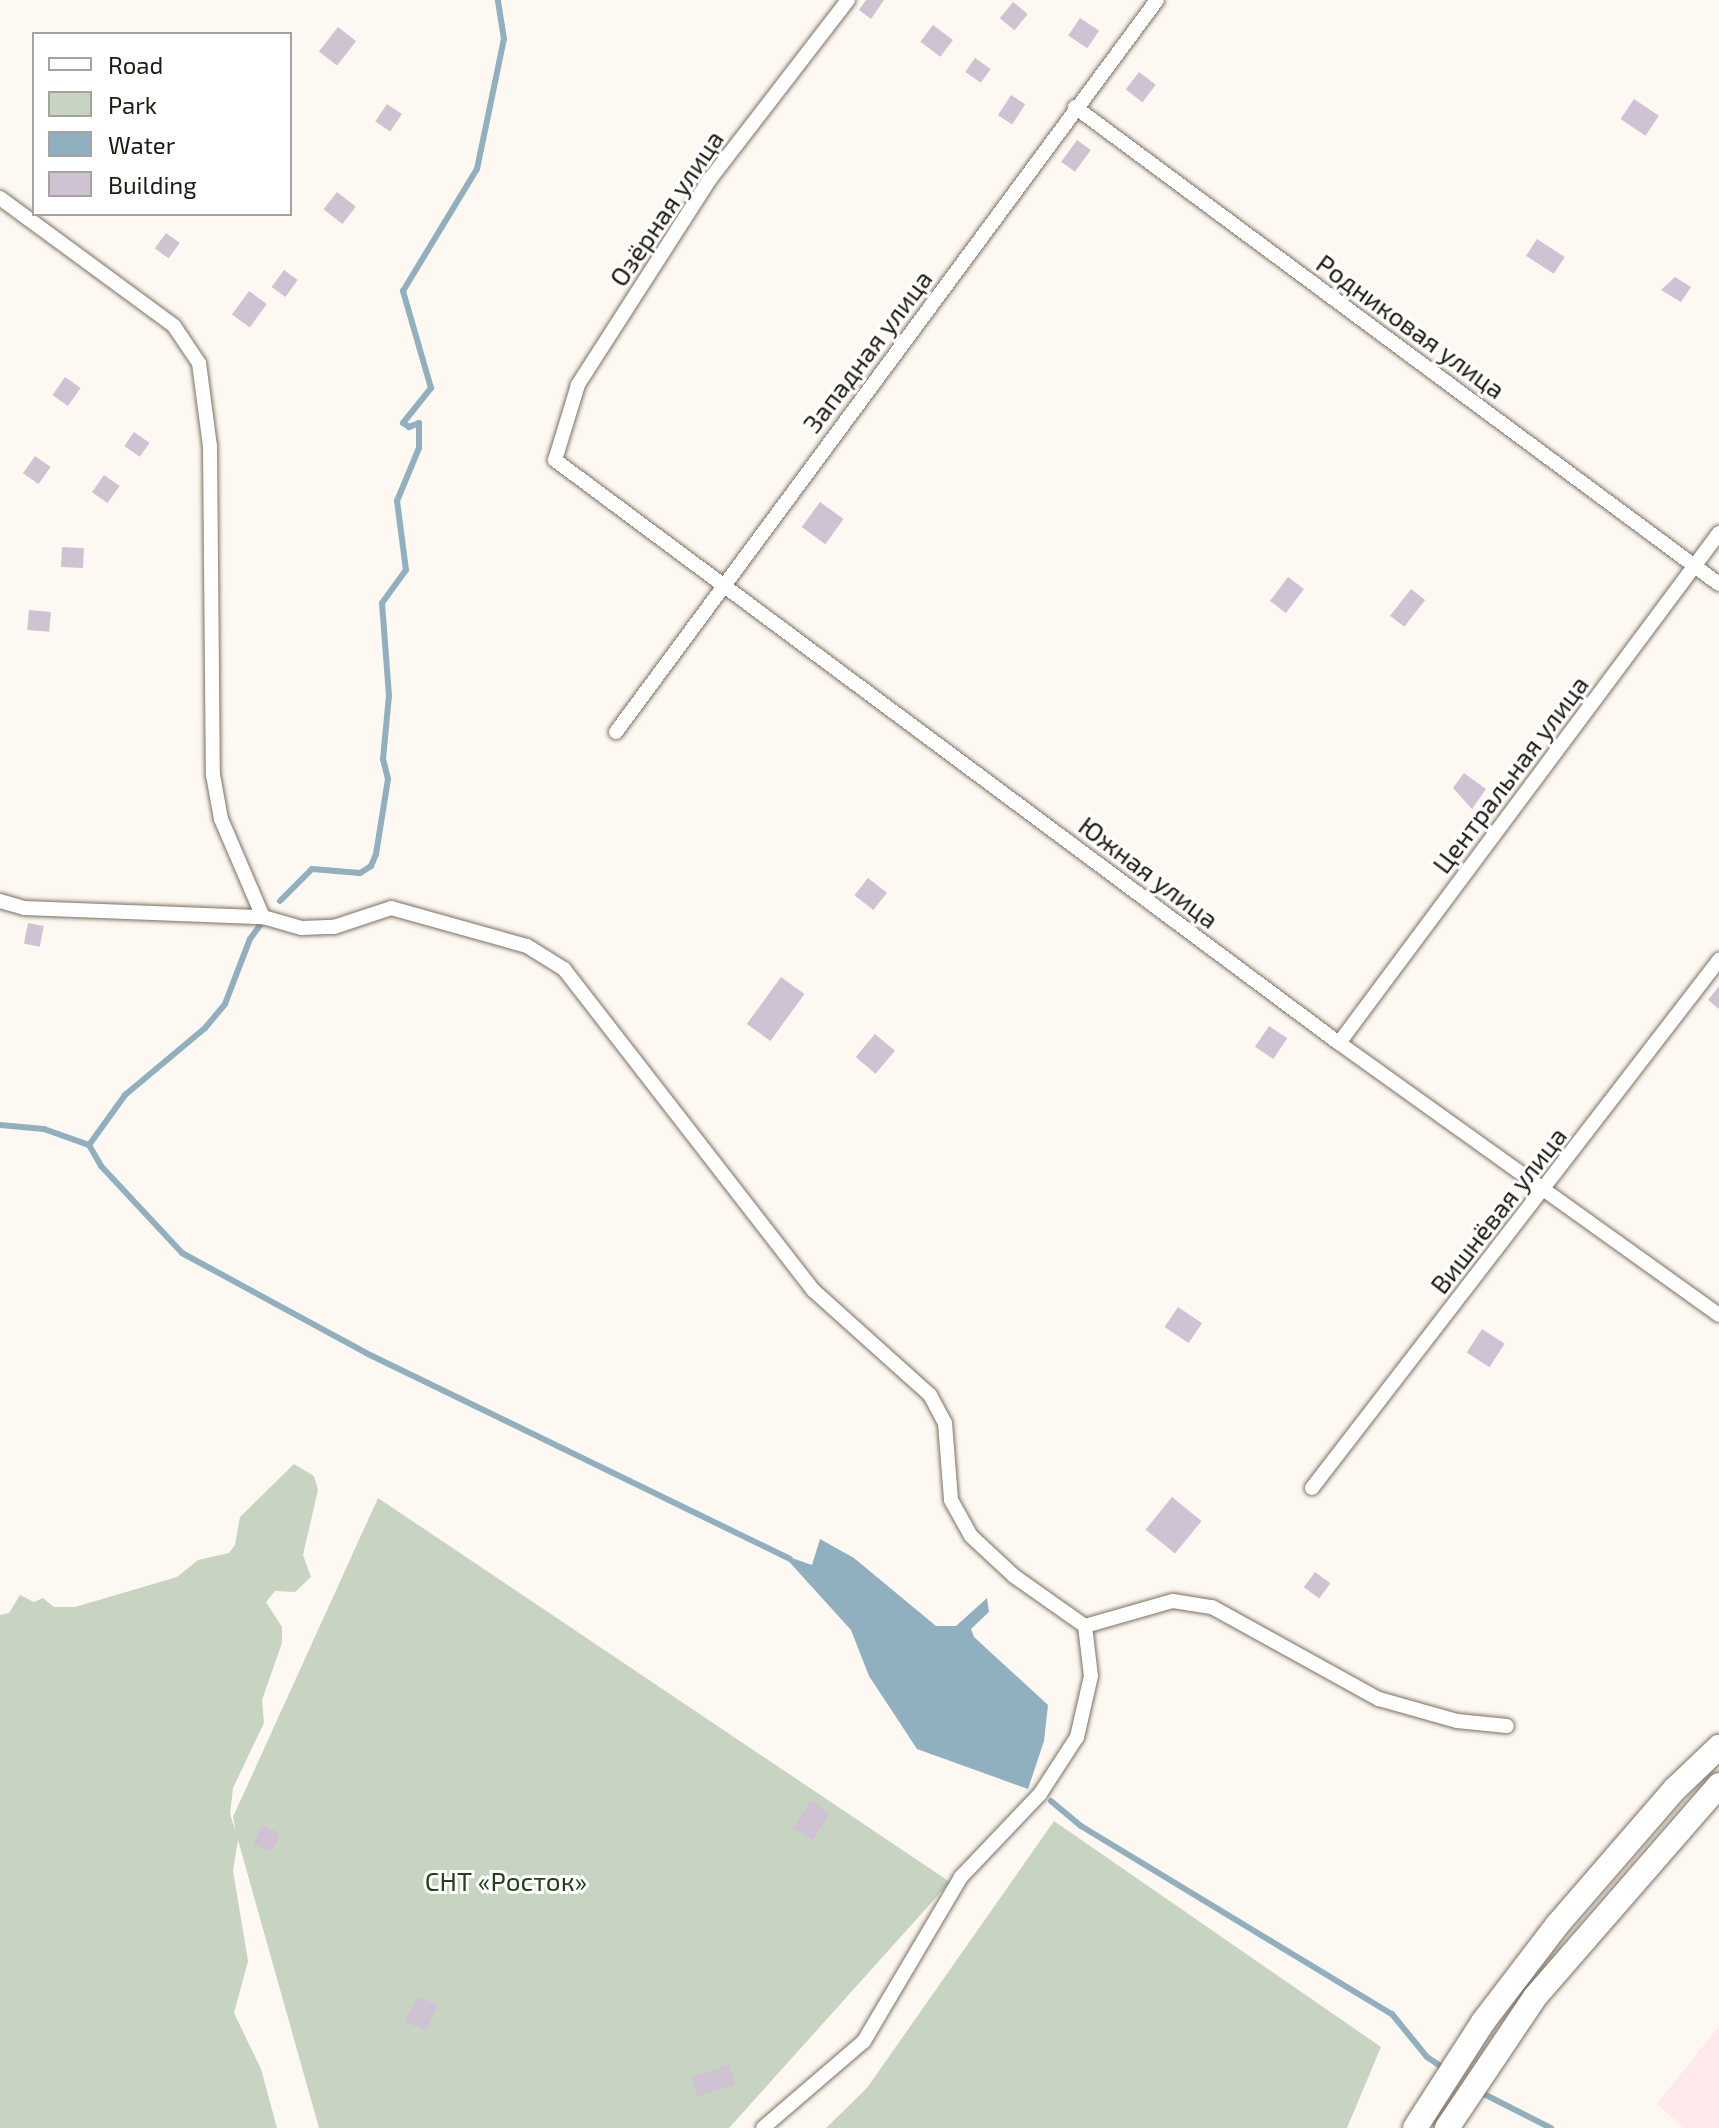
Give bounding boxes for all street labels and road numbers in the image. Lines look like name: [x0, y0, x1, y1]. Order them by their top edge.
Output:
street label: Озёрная улица: [602, 124, 730, 292]
street label: Родниковая улица: [1311, 247, 1511, 405]
street label: Западная улица: [796, 264, 938, 438]
street label: Центральная улица: [1425, 669, 1595, 879]
street label: Южная улица: [1073, 809, 1225, 935]
street label: Вишнёвая улица: [1423, 1120, 1573, 1300]

